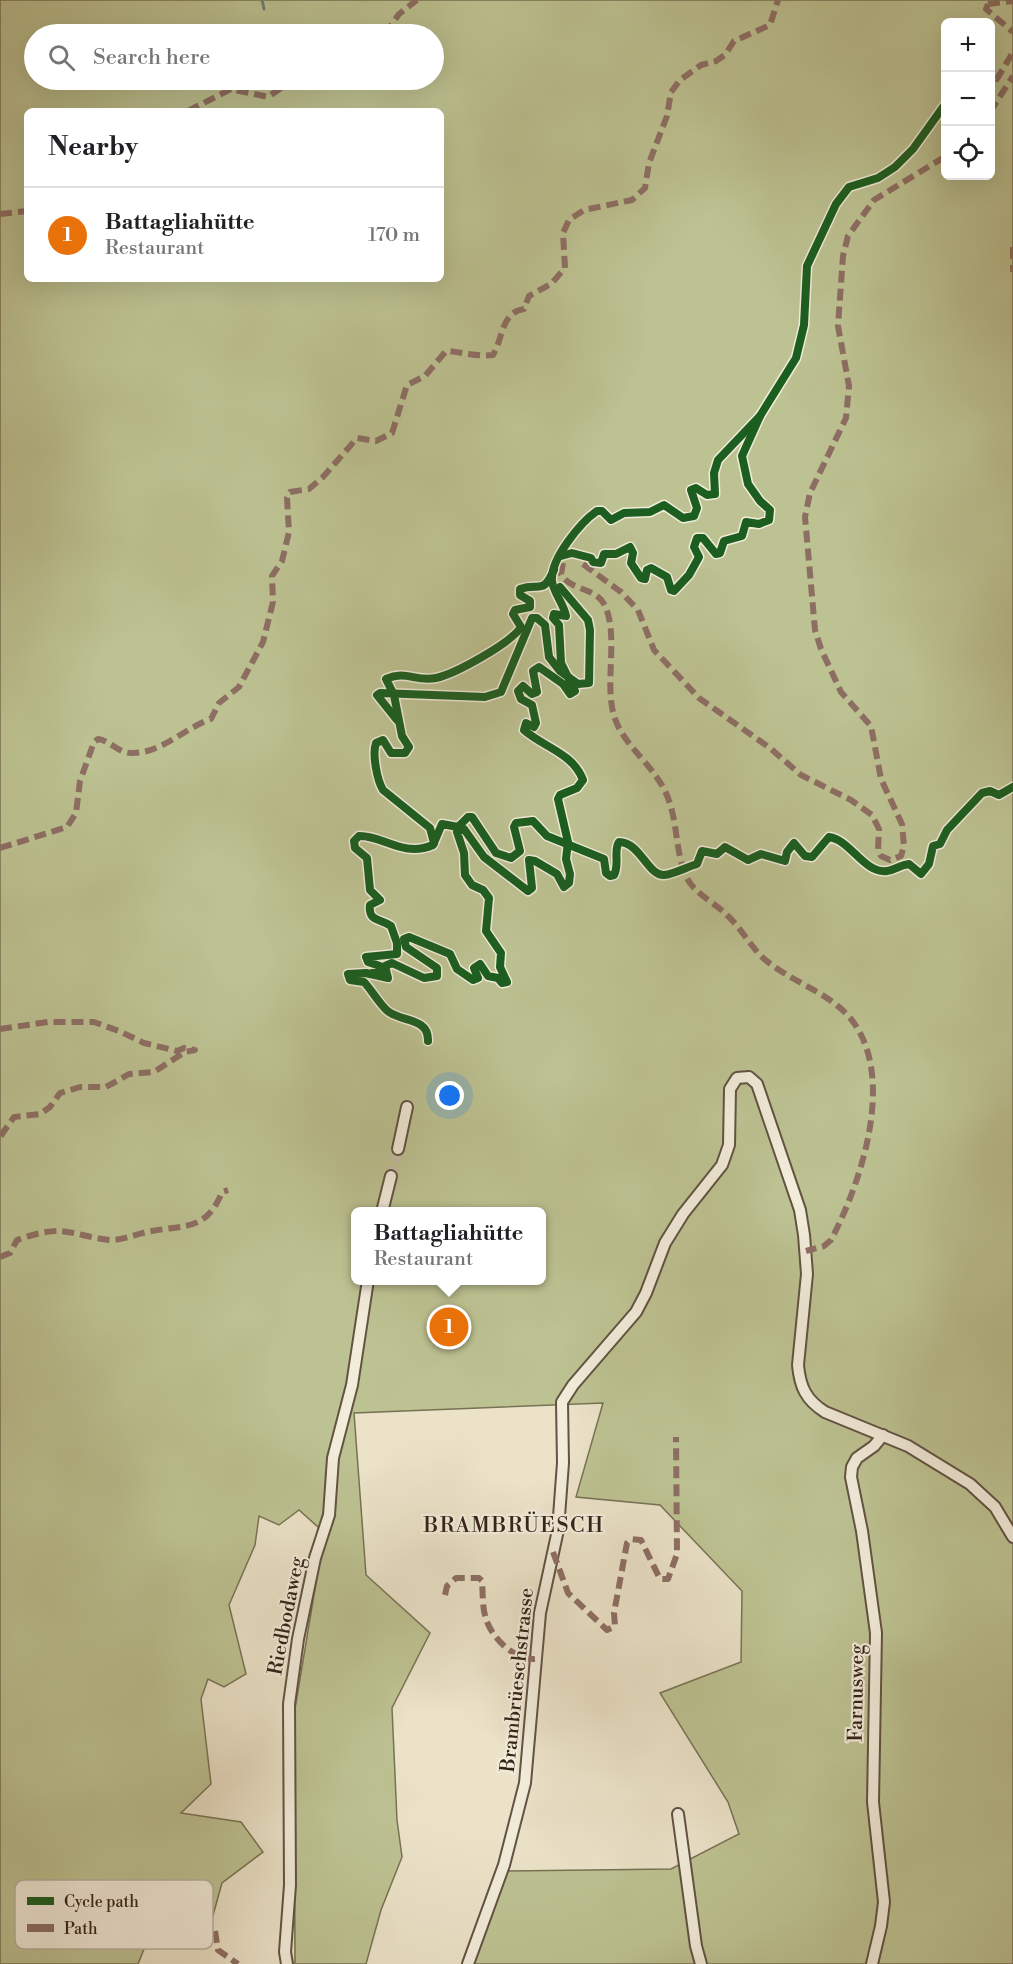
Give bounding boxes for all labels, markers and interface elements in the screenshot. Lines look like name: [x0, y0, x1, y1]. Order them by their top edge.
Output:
map controls: [941, 18, 995, 180]
button: +: [941, 18, 995, 72]
search box: [24, 24, 444, 90]
icon: search: [45, 41, 78, 74]
text: Search here: [93, 44, 210, 71]
button: −: [941, 72, 995, 126]
button: locate: [941, 126, 995, 180]
text: Nearby: [48, 131, 138, 163]
text: Battagliahütte: [105, 209, 255, 236]
text: 1: [63, 223, 72, 248]
text: 170 m: [368, 223, 420, 248]
text: Restaurant: [105, 236, 204, 261]
your location: [435, 1081, 464, 1110]
popup: [351, 1207, 546, 1285]
text: Battagliahütte: [374, 1220, 523, 1247]
text: Restaurant: [374, 1247, 473, 1272]
pin: 1: [430, 1304, 468, 1350]
district label: BRAMBRÜESCH: [423, 1511, 604, 1539]
street label: Riedbodaweg: [263, 1554, 311, 1677]
street label: Brambrüeschstrasse: [496, 1587, 540, 1774]
street label: Farnusweg: [844, 1643, 870, 1742]
legend: [15, 1880, 213, 1949]
text: Cycle path: [64, 1892, 139, 1912]
text: Path: [64, 1919, 98, 1939]

